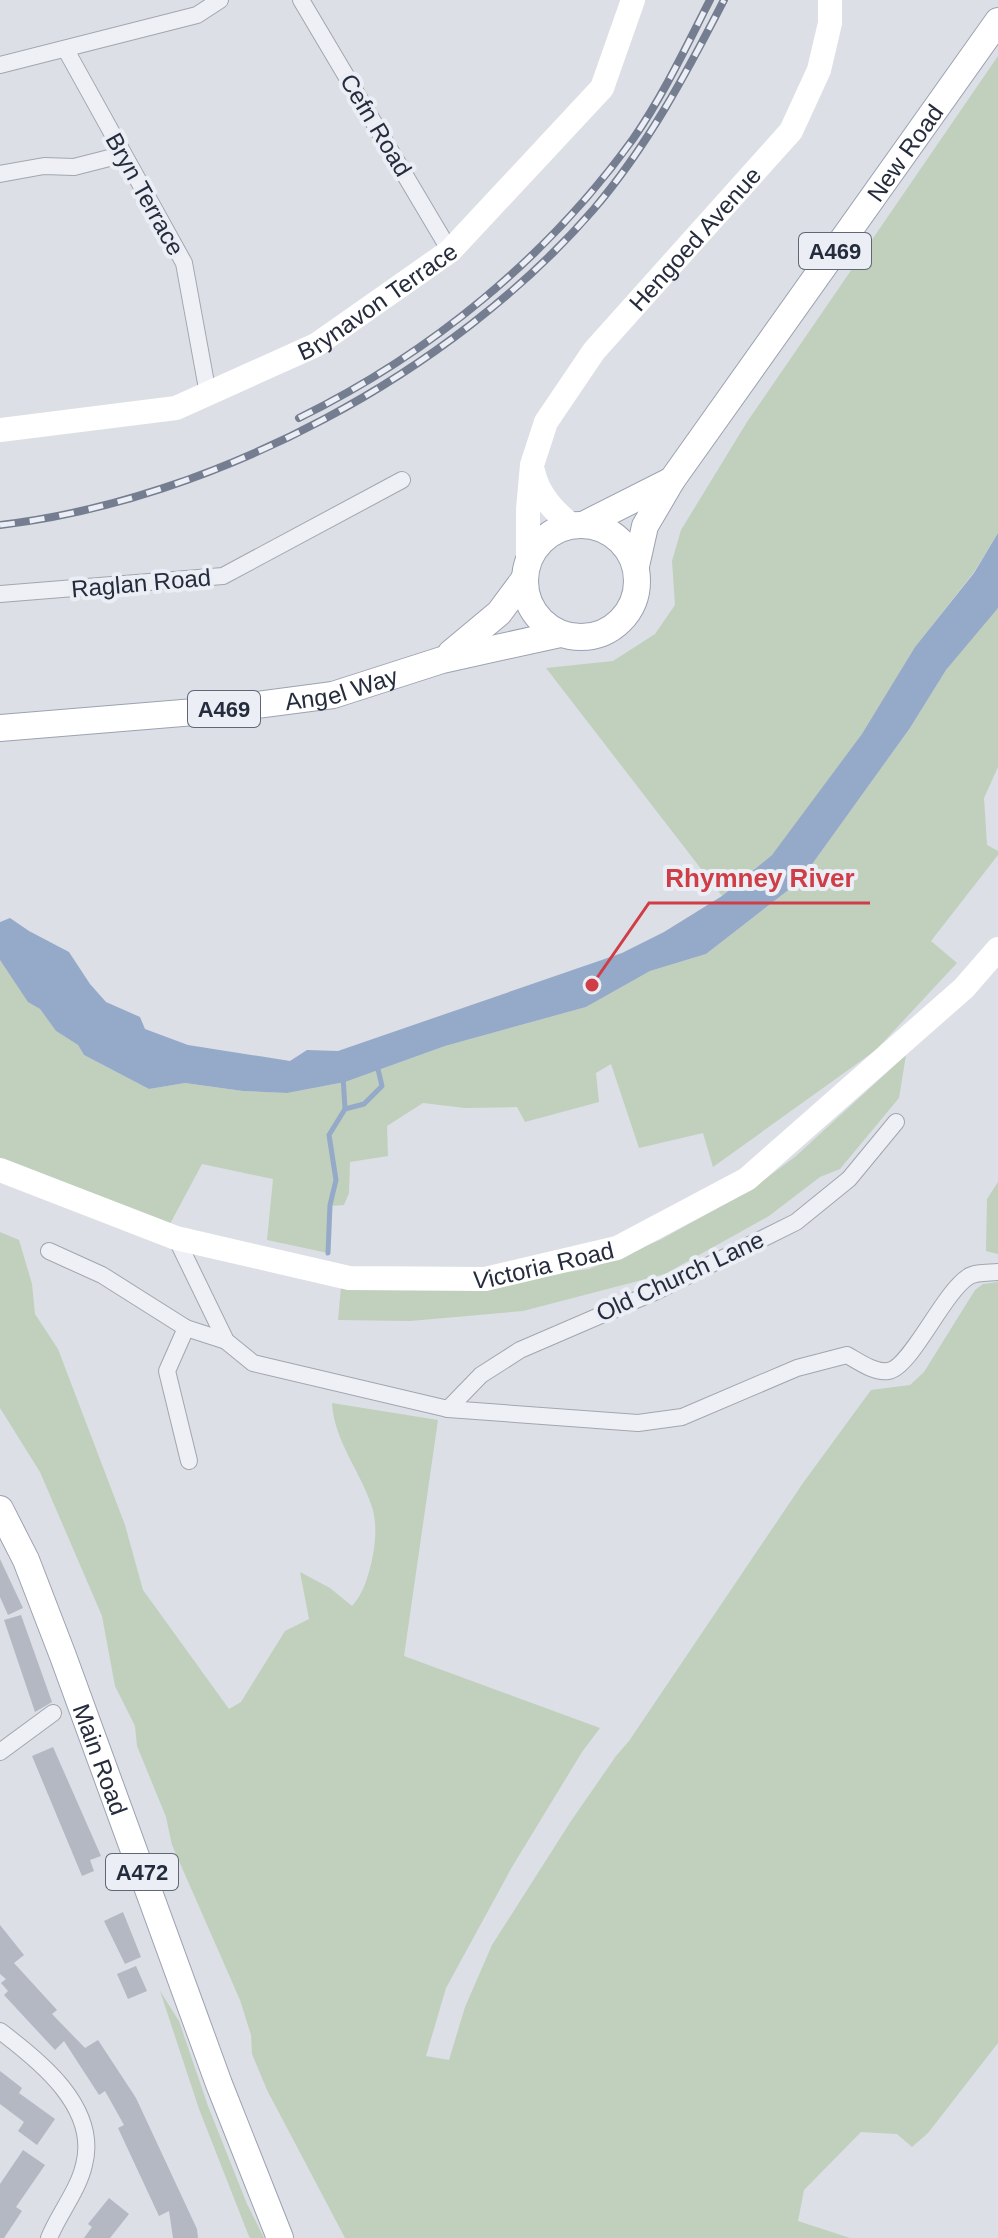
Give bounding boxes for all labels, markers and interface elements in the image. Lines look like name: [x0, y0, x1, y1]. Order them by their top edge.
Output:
street label: Cefn Road: [335, 69, 417, 181]
street label: New Road: [861, 99, 948, 206]
street label: Bryn Terrace: [100, 128, 190, 260]
street label: Hengoed Avenue: [623, 161, 766, 316]
road number: A469: [799, 233, 871, 269]
street label: Brynavon Terrace: [293, 237, 462, 365]
street label: Raglan Road: [70, 563, 212, 603]
street label: Angel Way: [283, 662, 401, 715]
road number: A469: [188, 691, 260, 727]
callout: Rhymney River: [649, 853, 870, 903]
text: Rhymney River: [665, 863, 855, 893]
street label: Old Church Lane: [592, 1225, 768, 1327]
street label: Victoria Road: [473, 1236, 616, 1293]
street label: Main Road: [68, 1700, 133, 1818]
road number: A472: [106, 1854, 178, 1890]

